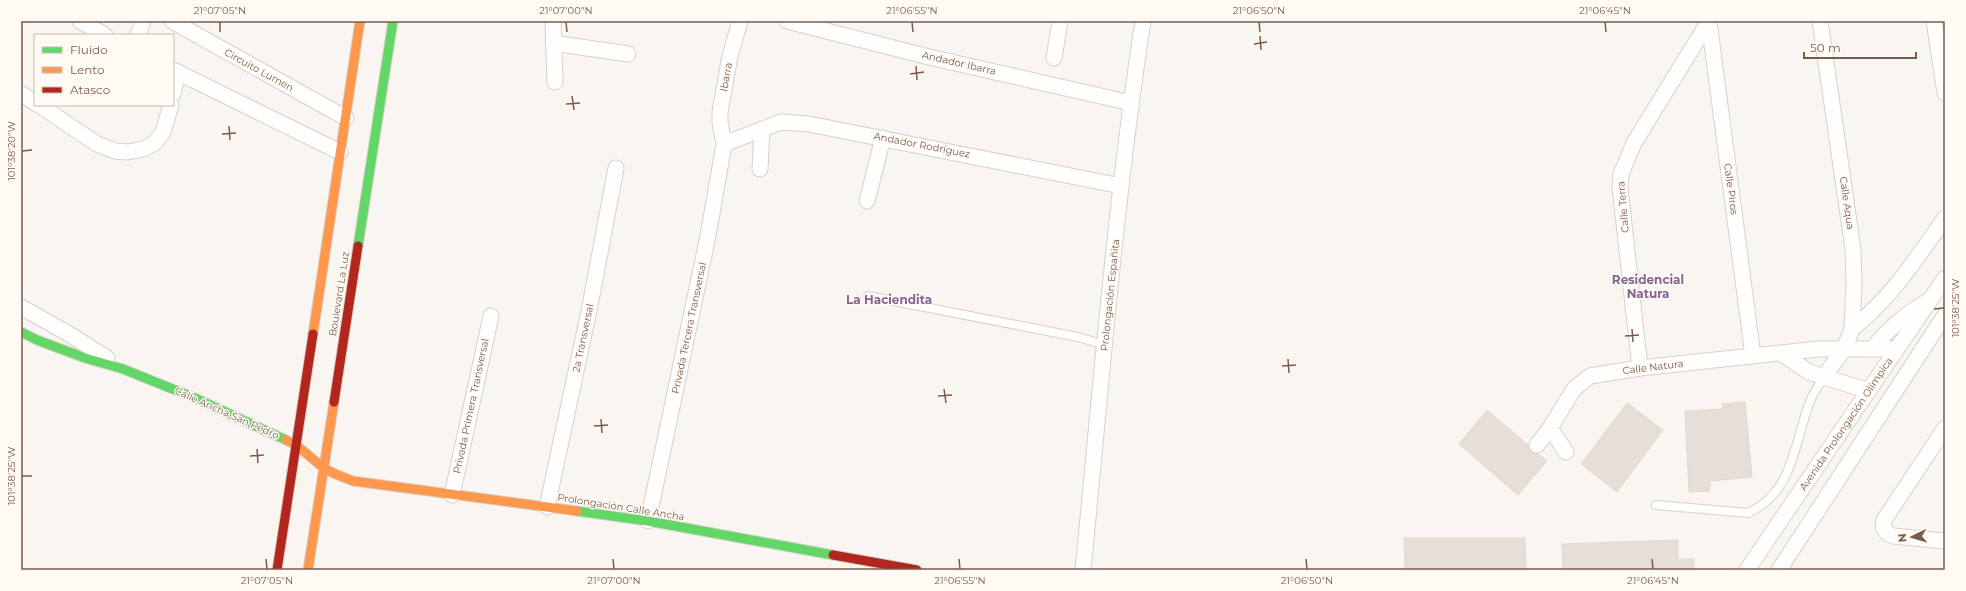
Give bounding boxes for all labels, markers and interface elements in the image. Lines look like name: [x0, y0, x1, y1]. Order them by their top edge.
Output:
text: 21°07'05"N: [194, 4, 246, 17]
text: 21°07'00"N: [539, 4, 593, 17]
text: 21°06'55"N: [886, 4, 938, 17]
text: 21°06'50"N: [1233, 4, 1285, 17]
text: 21°06'45"N: [1579, 4, 1631, 17]
legend: [34, 34, 174, 106]
scale bar: [1804, 34, 1916, 60]
text: 50 m: [1810, 40, 1841, 55]
text: Fluido: [70, 42, 108, 57]
street label: Circuito Lumen: [222, 46, 296, 94]
street label: Andador Ibarra: [921, 48, 997, 78]
text: Lento: [70, 62, 105, 77]
street label: Ibarra: [717, 62, 735, 92]
text: Atasco: [70, 82, 110, 97]
text: 101°38'20"W: [5, 121, 18, 181]
street label: Andador Rodríguez: [873, 129, 971, 161]
street label: Calle Piros: [1721, 162, 1741, 216]
street label: Calle Aqua: [1837, 176, 1857, 230]
street label: Calle Terra: [1614, 181, 1632, 233]
street label: Prolongación Españita: [1098, 238, 1122, 352]
street label: Boulevard La Luz: [326, 251, 352, 337]
street label: Privada Tercera Transversal: [669, 261, 709, 395]
district label: Residencial Natura: [1612, 272, 1684, 301]
text: 101°38'25"W: [1949, 279, 1962, 337]
district label: La Haciendita: [846, 292, 932, 307]
street label: 2a Transversal: [569, 303, 597, 373]
street label: Privada Primera Transversal: [450, 337, 492, 475]
street label: Avenida Prolongación Olímpica: [1796, 355, 1896, 493]
street label: Calle Natura: [1622, 357, 1684, 377]
street label: Calle Ancha San Pedro: [173, 384, 281, 442]
text: 101°38'25"W: [5, 447, 18, 505]
street label: Prolongación Calle Ancha: [556, 491, 686, 523]
north arrow: [1892, 517, 1932, 557]
text: N: [1895, 533, 1909, 543]
text: 21°07'05"N: [241, 574, 293, 587]
text: 21°07'00"N: [587, 574, 641, 587]
text: 21°06'55"N: [934, 574, 986, 587]
text: 21°06'50"N: [1281, 574, 1333, 587]
text: 21°06'45"N: [1627, 574, 1679, 587]

